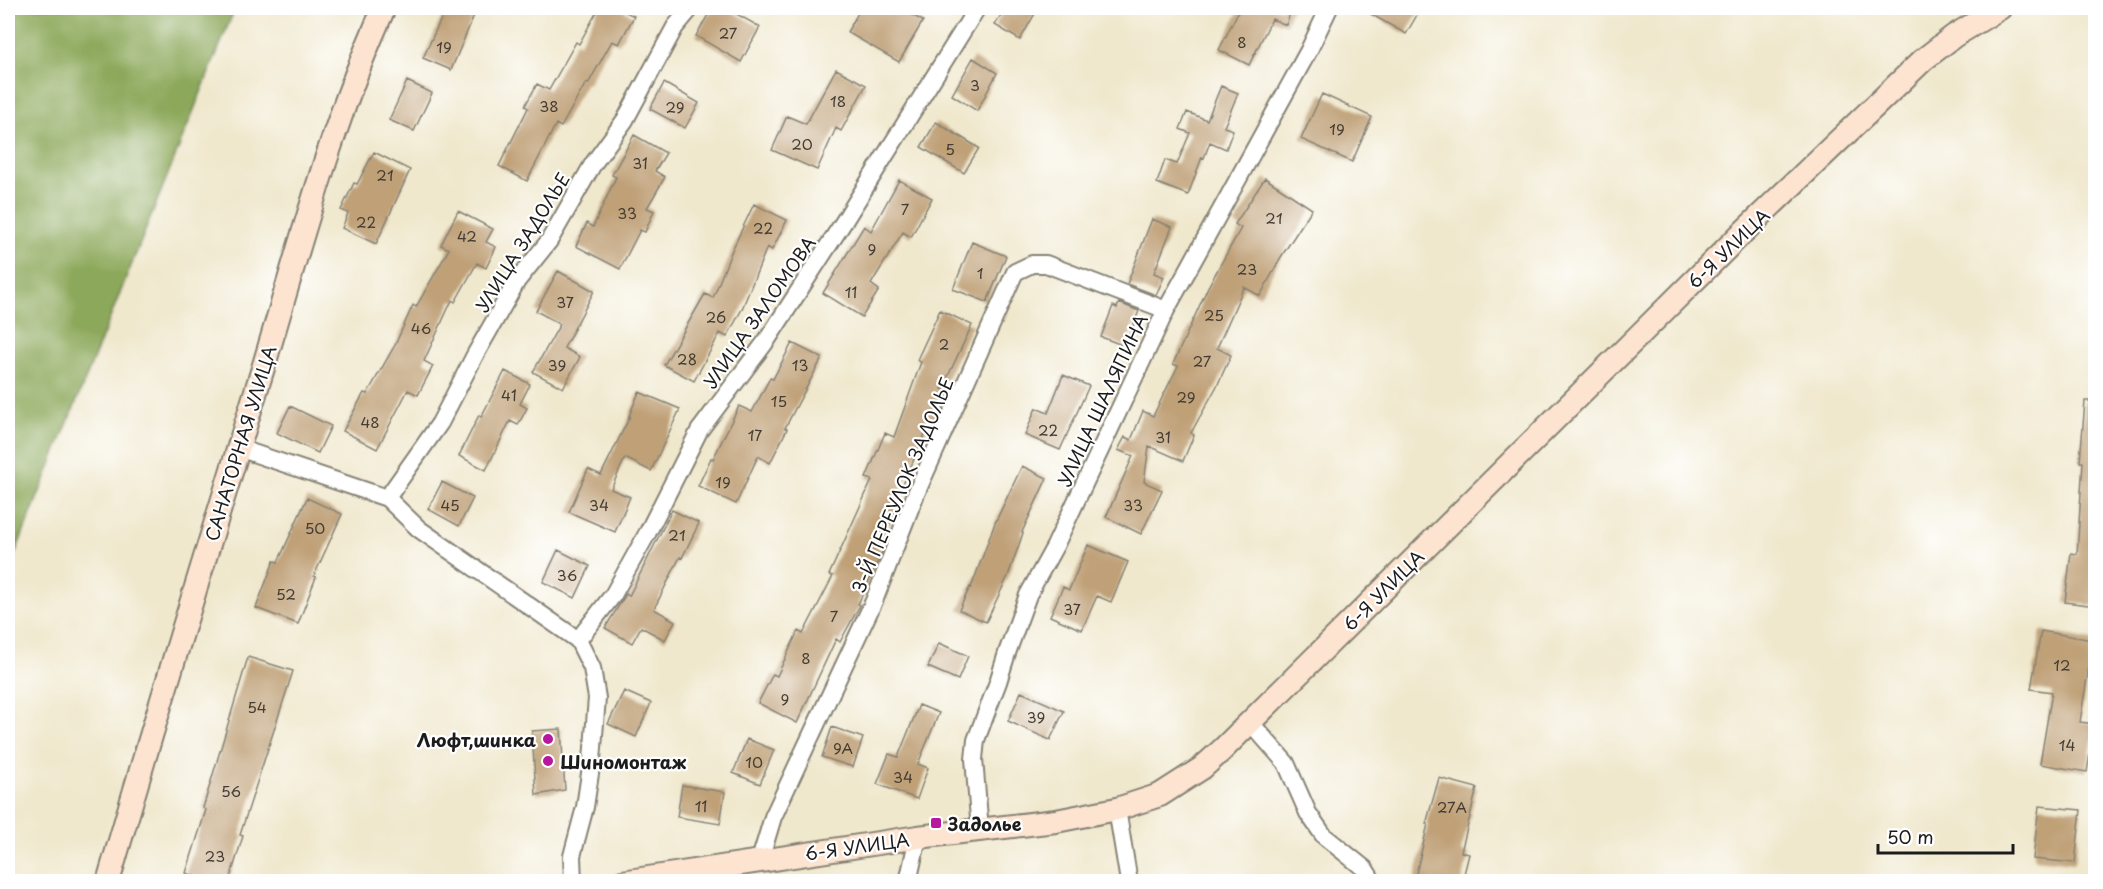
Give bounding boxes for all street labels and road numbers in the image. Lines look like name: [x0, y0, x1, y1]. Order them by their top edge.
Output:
street label: УЛИЦА ЗАДОЛЬЕ: [468, 167, 576, 317]
street label: 6-Я УЛИЦА: [1681, 202, 1775, 294]
street label: УЛИЦА ЗАЛОМОВА: [696, 230, 822, 394]
street label: УЛИЦА ШАЛЯПИНА: [1050, 309, 1154, 491]
street label: САНАТОРНАЯ УЛИЦА: [197, 342, 283, 544]
street label: 3-Й ПЕРЕУЛОК ЗАДОЛЬЕ: [844, 373, 960, 597]
street label: 6-Я УЛИЦА: [1336, 543, 1430, 637]
street label: 6-Я УЛИЦА: [803, 825, 911, 867]

